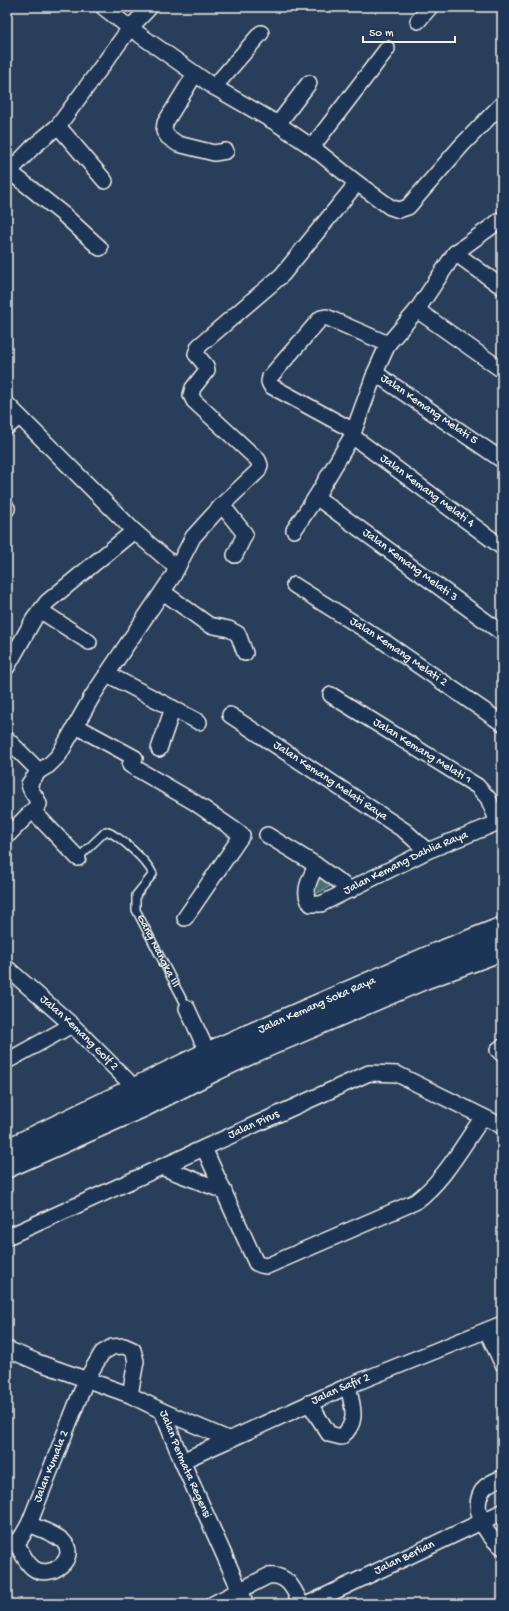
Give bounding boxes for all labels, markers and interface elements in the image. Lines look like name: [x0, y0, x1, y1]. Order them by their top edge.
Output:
scale bar: [363, 18, 455, 44]
text: 50 m: [369, 27, 394, 41]
street label: Jalan Kemang Melati 5: [377, 372, 480, 448]
street label: Jalan Kemang Melati 4: [377, 452, 477, 531]
street label: Jalan Kemang Melati 3: [359, 526, 460, 605]
street label: Jalan Kemang Melati 2: [347, 615, 450, 690]
street label: Jalan Kemang Melati 1: [370, 716, 474, 788]
street label: Jalan Kemang Melati Raya: [270, 738, 390, 824]
street label: Jalan Kemang Dahlia Raya: [342, 828, 470, 898]
street label: Gang Nangka III: [133, 912, 182, 990]
street label: Jalan Kemang Soka Raya: [256, 974, 378, 1037]
street label: Jalan Kemang Golf 2: [37, 993, 121, 1074]
street label: Jalan Pirus: [226, 1107, 282, 1143]
street label: Jalan Safir 2: [309, 1371, 372, 1409]
street label: Jalan Permata Regensi: [156, 1408, 214, 1521]
street label: Jalan Kumala 2: [31, 1428, 72, 1505]
street label: Jalan Berlian: [372, 1538, 437, 1578]

